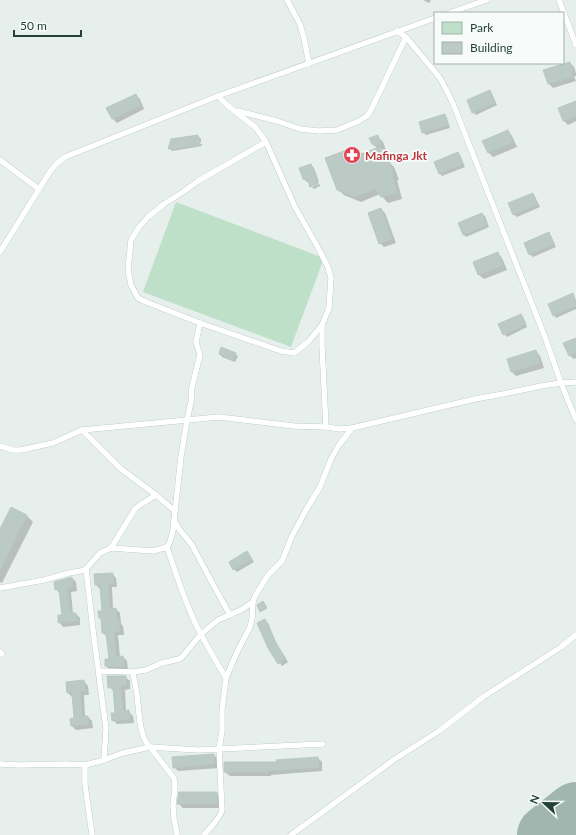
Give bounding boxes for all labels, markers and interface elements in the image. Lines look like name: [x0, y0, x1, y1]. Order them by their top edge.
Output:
scale bar: [14, 12, 81, 38]
legend: [434, 12, 564, 64]
text: 50 m: [20, 18, 47, 33]
text: Park: [470, 20, 494, 35]
text: Building: [470, 40, 513, 55]
pharmacy icon: Mafinga Jkt: [342, 145, 362, 165]
place label: Mafinga Jkt: [365, 148, 428, 163]
north arrow: [524, 783, 564, 823]
text: N: [527, 793, 542, 805]

